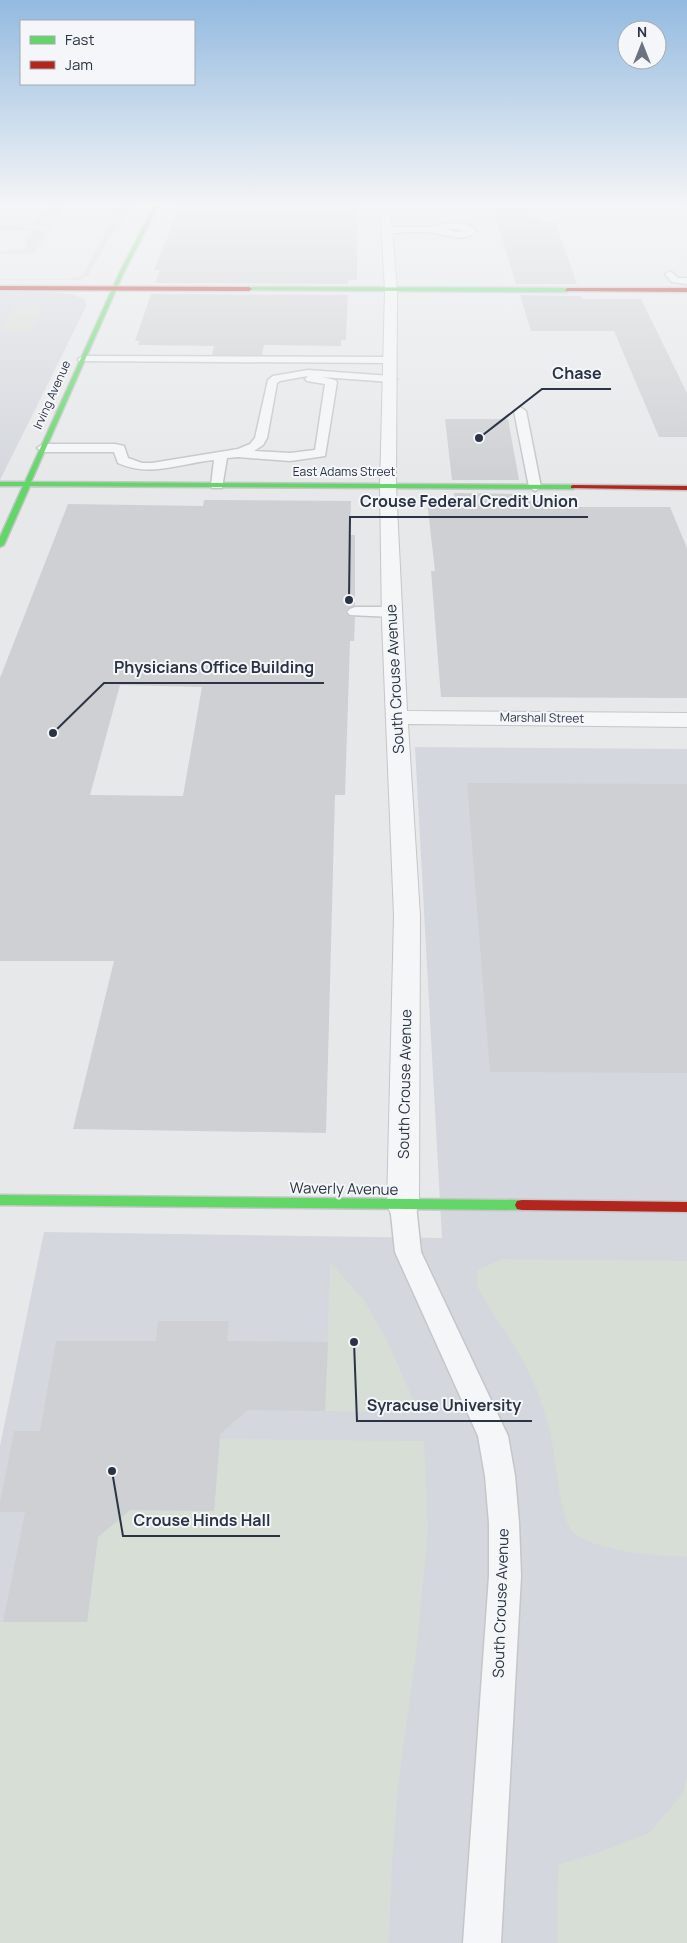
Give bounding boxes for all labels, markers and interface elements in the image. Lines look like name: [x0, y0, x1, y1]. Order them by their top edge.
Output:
legend: [20, 20, 195, 85]
north arrow: [617, 20, 667, 70]
text: N: [637, 22, 647, 41]
text: Fast: [65, 29, 94, 50]
text: Jam: [65, 54, 93, 75]
street label: Irving Avenue: [29, 358, 74, 432]
callout: Chase: [542, 358, 611, 389]
text: Chase: [552, 362, 602, 384]
street label: East Adams Street: [293, 463, 395, 480]
callout: Crouse Federal Credit Union: [350, 486, 588, 517]
text: Crouse Federal Credit Union: [360, 490, 578, 512]
street label: South Crouse Avenue: [380, 603, 409, 754]
callout: Physicians Office Building: [104, 652, 324, 683]
text: Physicians Office Building: [114, 656, 314, 678]
street label: Marshall Street: [500, 708, 584, 727]
street label: South Crouse Avenue: [393, 1009, 416, 1159]
street label: Waverly Avenue: [290, 1177, 399, 1200]
callout: Syracuse University: [357, 1390, 532, 1421]
text: Syracuse University: [367, 1394, 521, 1416]
callout: Crouse Hinds Hall: [123, 1505, 280, 1536]
text: Crouse Hinds Hall: [134, 1509, 270, 1531]
street label: South Crouse Avenue: [487, 1528, 514, 1678]

